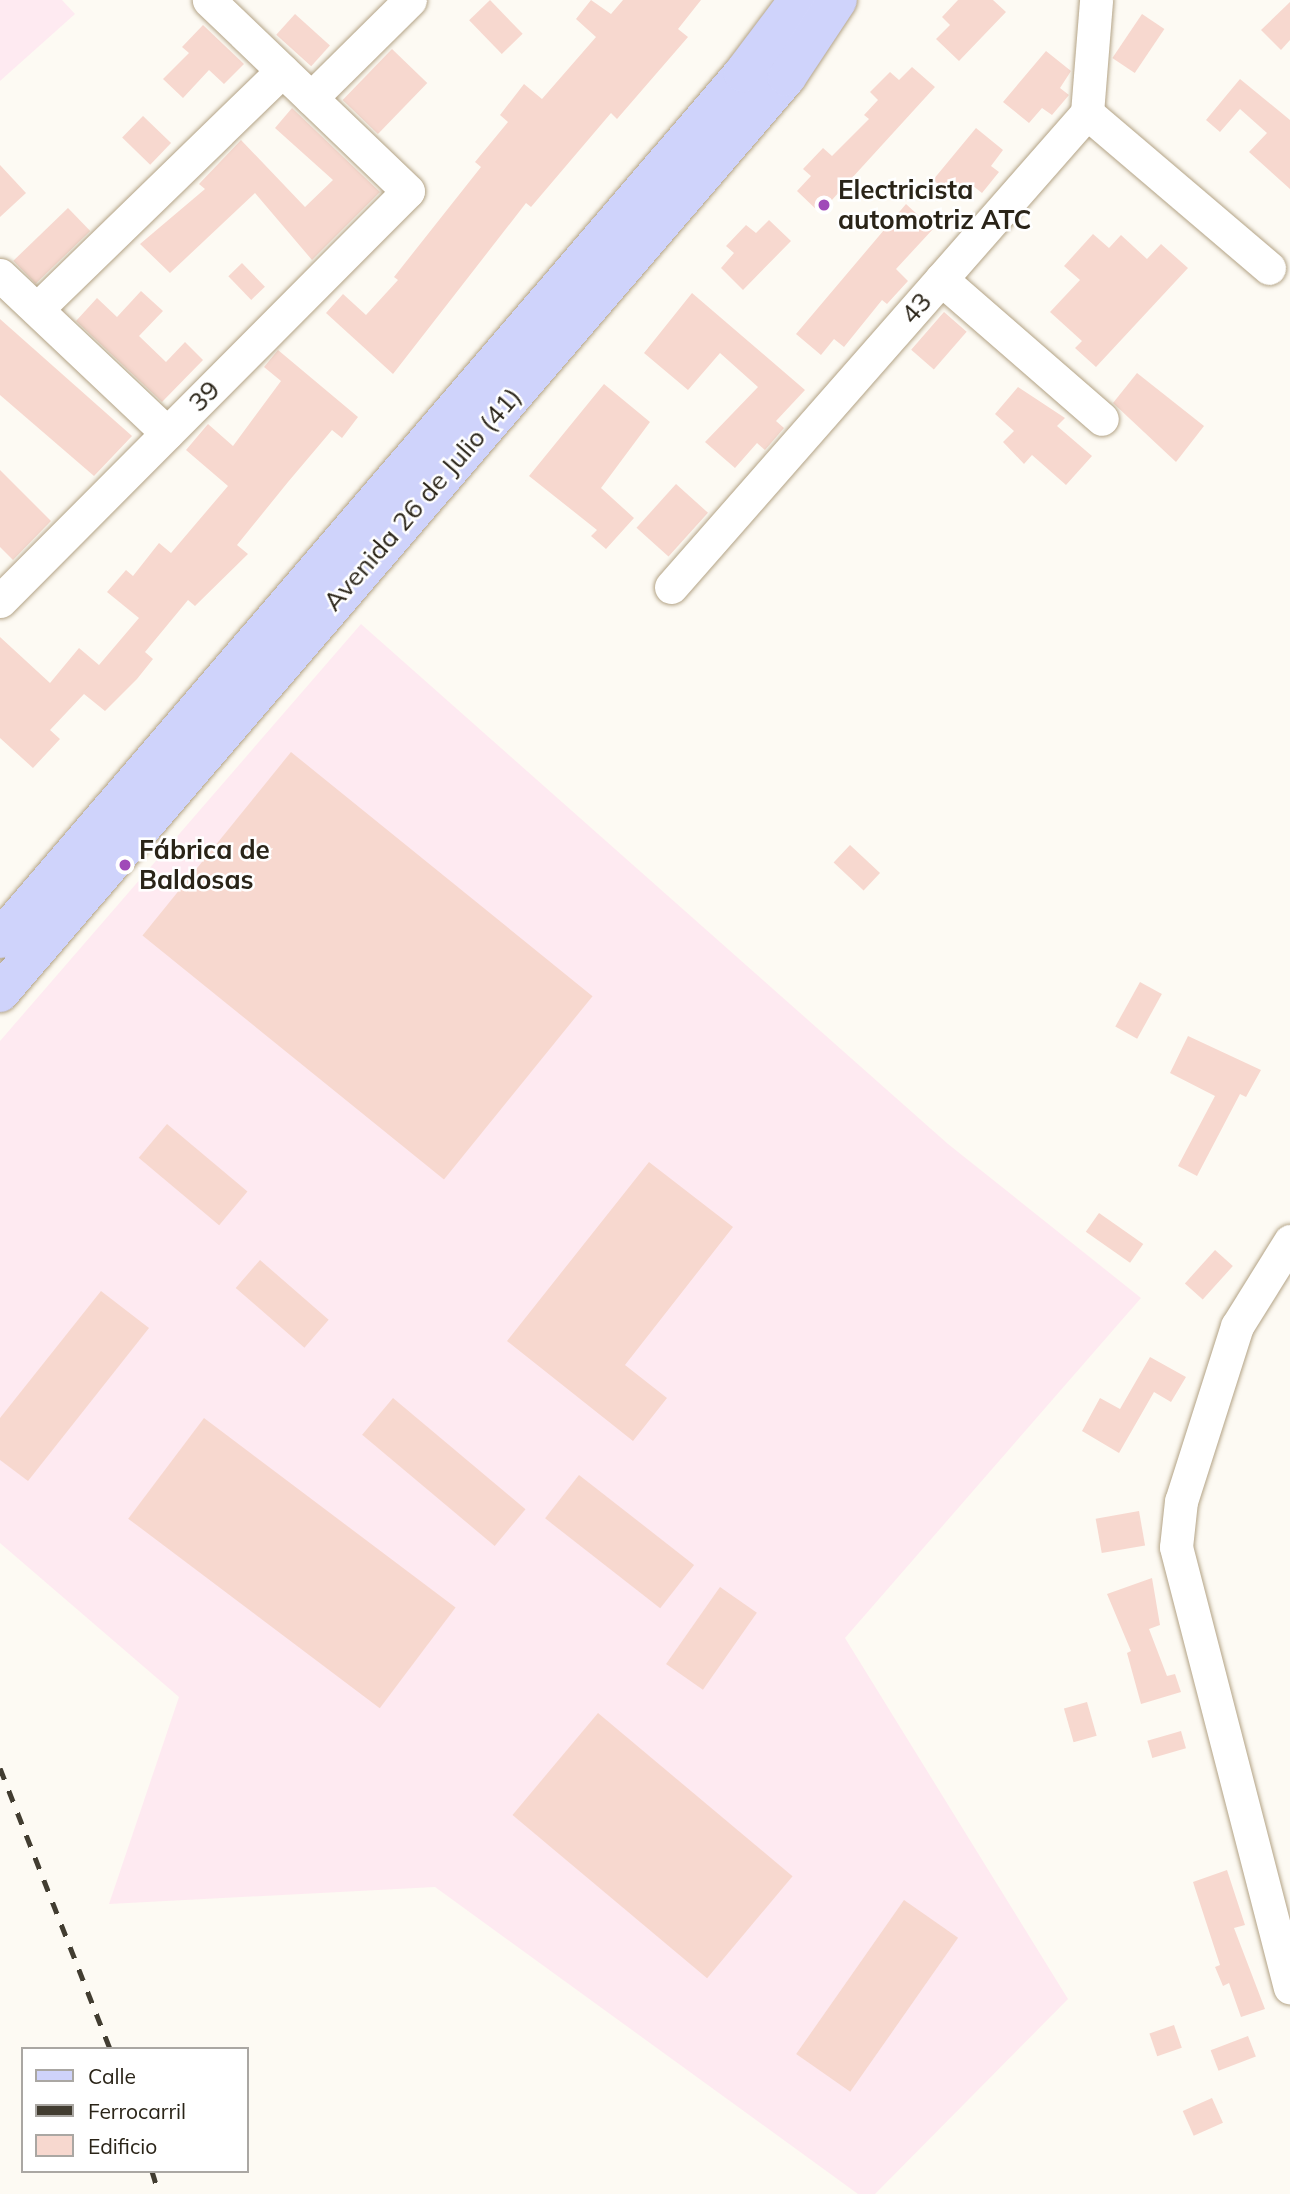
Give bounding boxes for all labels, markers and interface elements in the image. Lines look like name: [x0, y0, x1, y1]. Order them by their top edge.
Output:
place label: Electricista automotriz ATC: [838, 174, 1031, 235]
marker: Electricista automotriz ATC: [816, 197, 832, 213]
street label: 43: [894, 286, 938, 330]
street label: 39: [182, 374, 226, 418]
street label: Avenida 26 de Julio (41): [317, 381, 527, 617]
place label: Fábrica de Baldosas: [139, 834, 270, 896]
marker: Fábrica de Baldosas: [117, 857, 133, 873]
legend: [21, 2047, 248, 2173]
text: Calle: [88, 2063, 136, 2089]
text: Ferrocarril: [88, 2098, 186, 2124]
text: Edificio: [88, 2133, 157, 2159]

